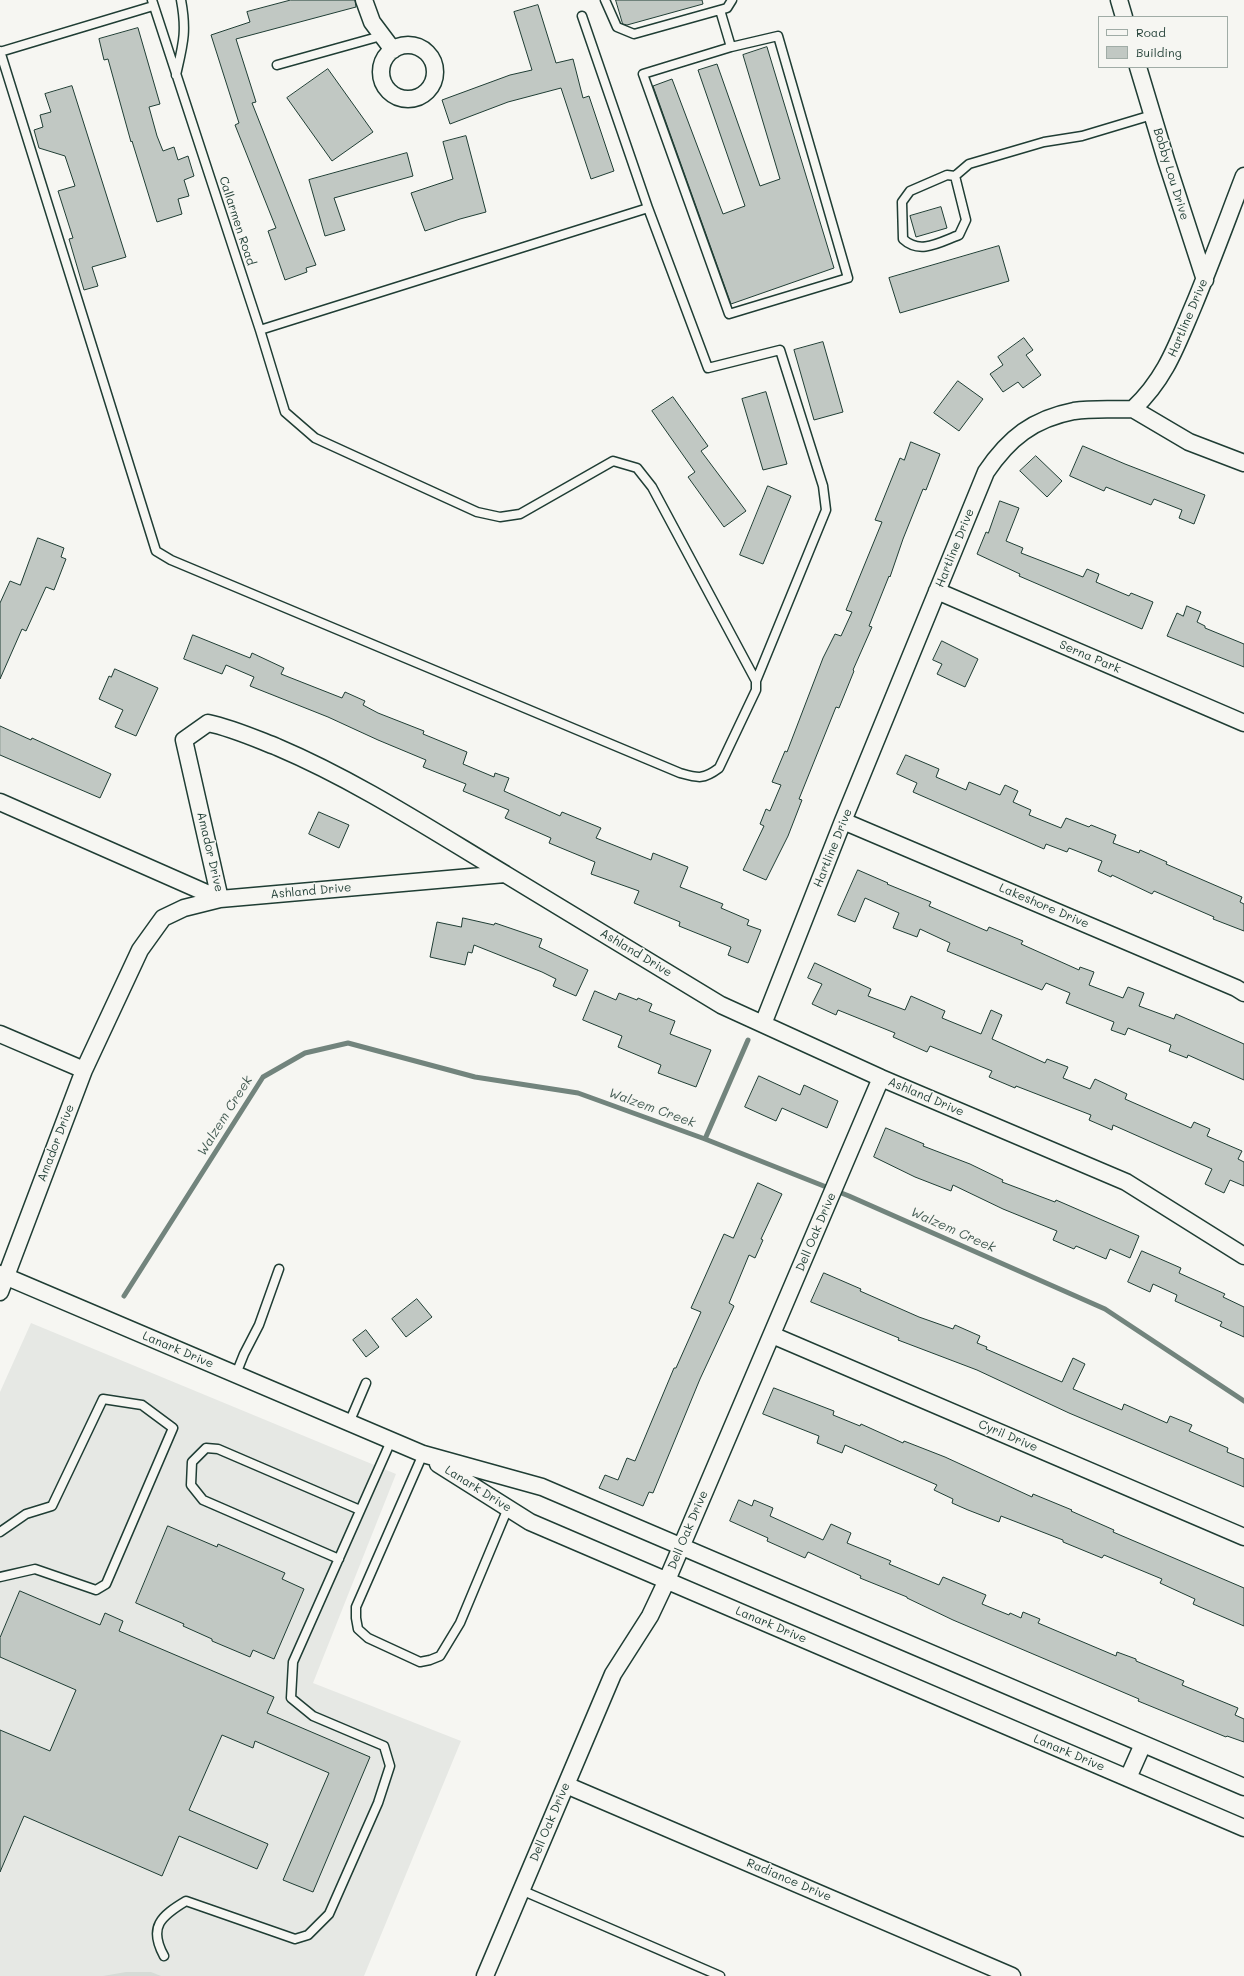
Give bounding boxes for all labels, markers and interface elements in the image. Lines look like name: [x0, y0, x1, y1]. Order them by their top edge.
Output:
legend: [1098, 16, 1228, 68]
text: Road: [1136, 24, 1166, 40]
text: Building: [1136, 44, 1182, 60]
street label: Bobby Lou Drive: [1150, 126, 1192, 222]
street label: Callarmen Road: [216, 175, 258, 267]
street label: Hartline Drive: [1165, 277, 1211, 359]
street label: Hartline Drive: [933, 507, 977, 589]
street label: Serna Park: [1057, 638, 1123, 676]
street label: Hartline Drive: [811, 807, 855, 889]
street label: Amador Drive: [194, 811, 226, 893]
street label: Ashland Drive: [270, 880, 352, 902]
street label: Lakeshore Drive: [997, 881, 1091, 931]
street label: Ashland Drive: [597, 926, 675, 980]
water label: Walzem Creek: [194, 1073, 256, 1159]
street label: Ashland Drive: [886, 1075, 966, 1119]
water label: Walzem Creek: [606, 1085, 698, 1131]
street label: Amador Drive: [35, 1102, 77, 1184]
street label: Dell Oak Drive: [793, 1190, 839, 1274]
water label: Walzem Creek: [908, 1204, 998, 1256]
street label: Lanark Drive: [140, 1329, 216, 1371]
street label: Cyril Drive: [976, 1417, 1040, 1455]
street label: Lanark Drive: [442, 1463, 514, 1515]
street label: Dell Oak Drive: [665, 1488, 711, 1572]
street label: Lanark Drive: [733, 1604, 809, 1646]
street label: Lanark Drive: [1031, 1732, 1107, 1774]
street label: Dell Oak Drive: [527, 1780, 573, 1864]
street label: Radiance Drive: [744, 1856, 834, 1904]

